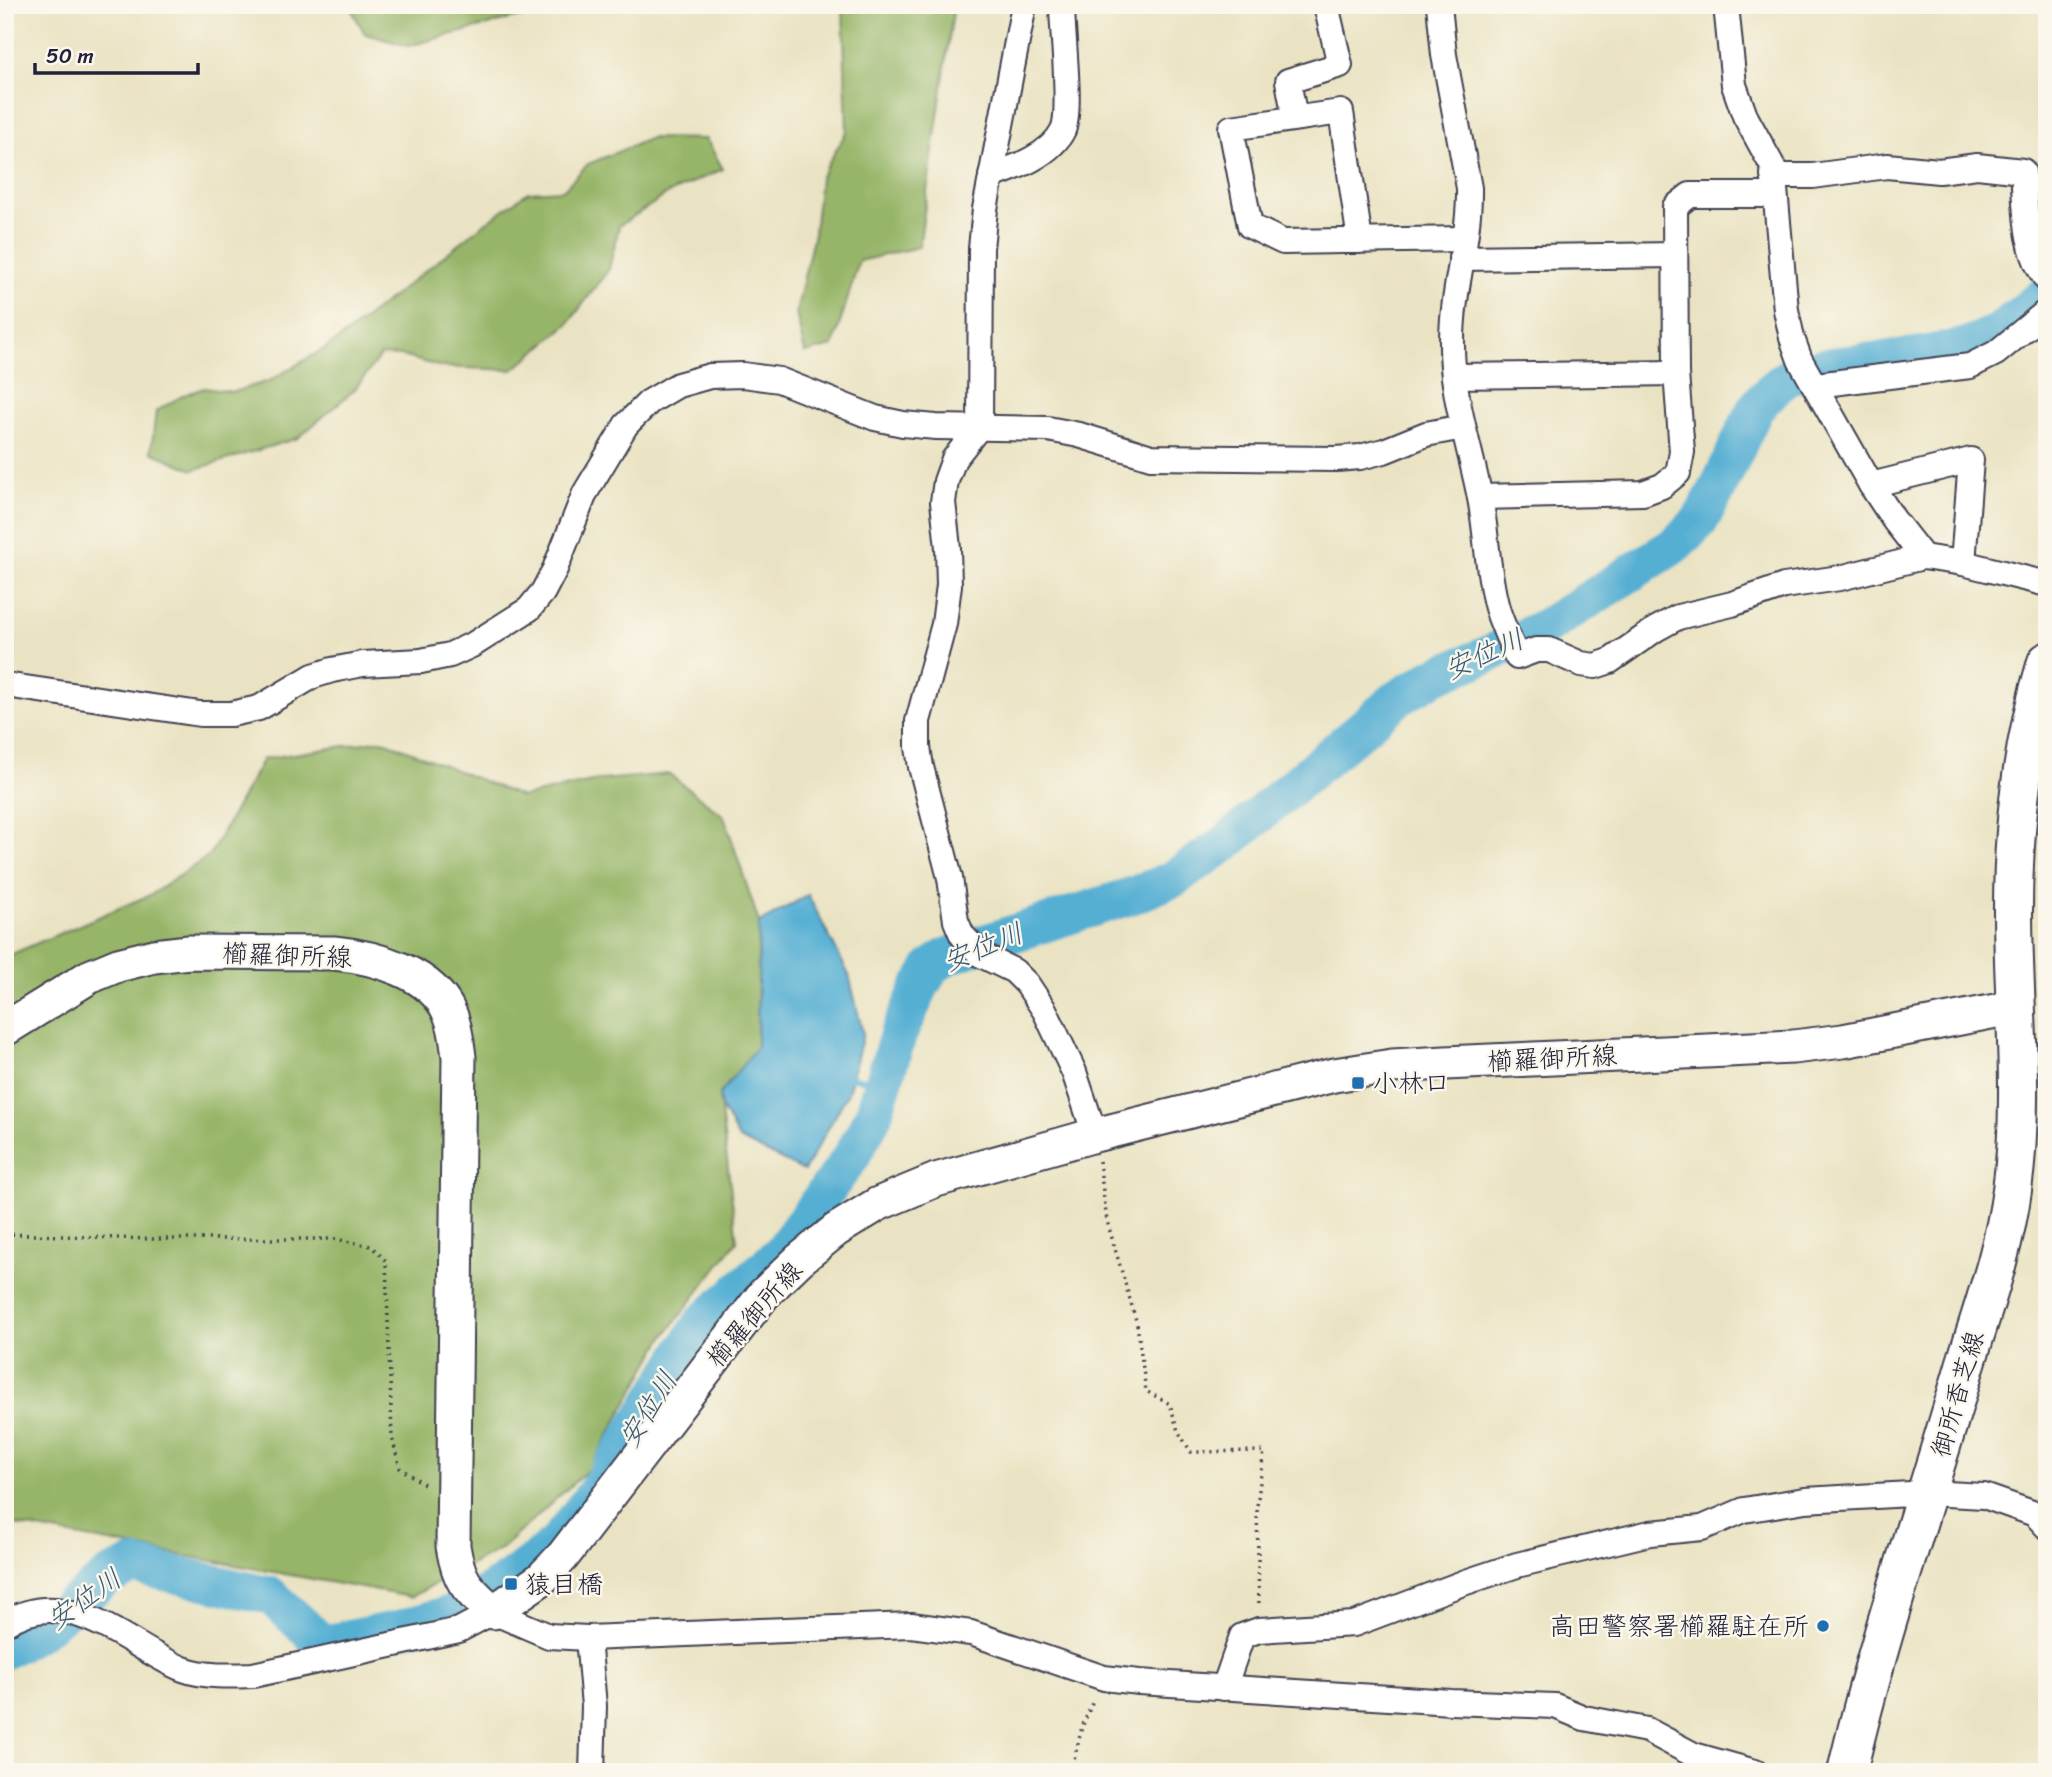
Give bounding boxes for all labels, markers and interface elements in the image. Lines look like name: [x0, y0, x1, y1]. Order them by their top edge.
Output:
scale bar: [35, 32, 198, 76]
text: 50 m: [46, 37, 94, 75]
water label: 安位川: [1436, 615, 1532, 693]
water label: 安位川: [935, 909, 1031, 985]
street label: 櫛羅御所線: [221, 930, 353, 980]
street label: 櫛羅御所線: [1486, 1032, 1618, 1084]
place label: 小林口: [1372, 1060, 1450, 1106]
marker: 小林口: [1350, 1075, 1366, 1091]
street label: 櫛羅御所線: [694, 1250, 814, 1378]
street label: 御所香芝線: [1917, 1325, 1997, 1463]
water label: 安位川: [605, 1360, 691, 1458]
water label: 安位川: [36, 1555, 132, 1643]
place label: 猿目橋: [525, 1561, 603, 1607]
marker: 猿目橋: [503, 1576, 519, 1592]
place label: 高田警察署櫛羅駐在所: [1549, 1603, 1809, 1649]
marker: 高田警察署櫛羅駐在所: [1815, 1618, 1831, 1634]

